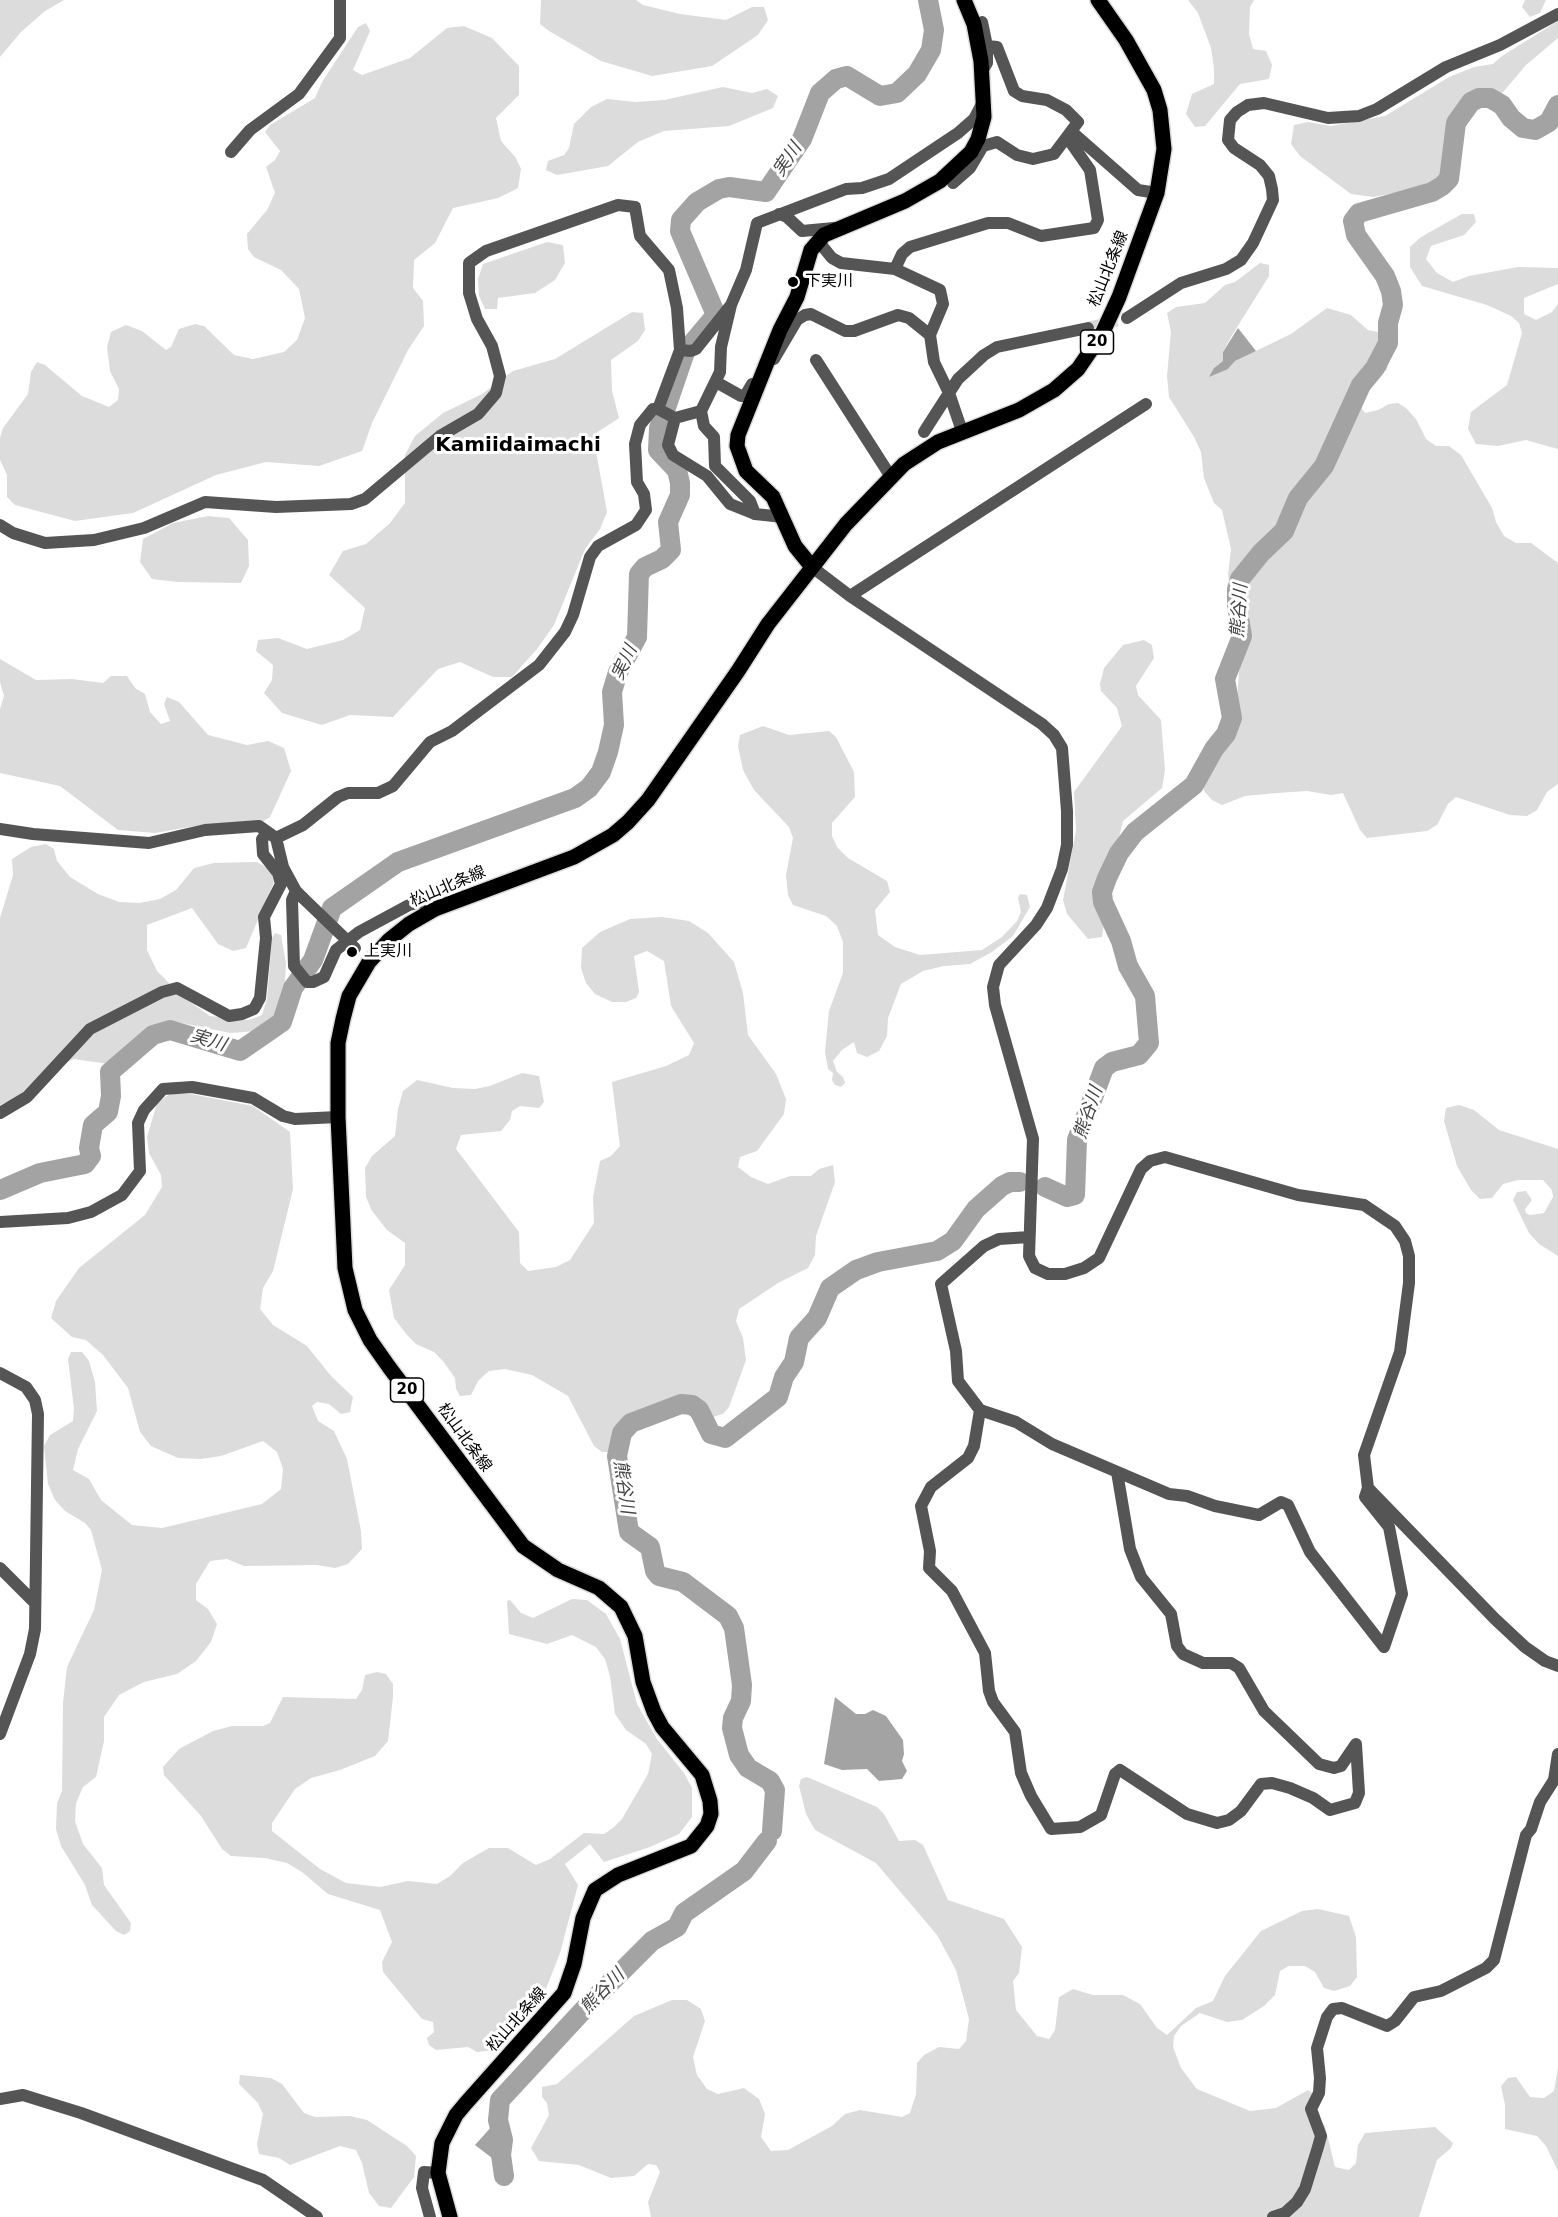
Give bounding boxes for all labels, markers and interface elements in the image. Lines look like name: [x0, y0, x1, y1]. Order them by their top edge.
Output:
water label: 実川: [769, 139, 807, 181]
street label: 松山北条線: [1085, 228, 1133, 310]
place label: 下実川: [805, 272, 853, 292]
marker: 下実川: [786, 275, 800, 289]
road number: 20: [1080, 330, 1114, 354]
district label: Kamiidaimachi: [435, 434, 601, 458]
water label: 熊谷川: [1227, 583, 1253, 639]
water label: 実川: [608, 642, 642, 684]
street label: 松山北条線: [407, 863, 489, 911]
place label: 上実川: [364, 942, 412, 962]
marker: 上実川: [345, 945, 359, 959]
water label: 実川: [188, 1025, 228, 1057]
water label: 熊谷川: [1070, 1084, 1108, 1142]
road number: 20: [390, 1378, 424, 1402]
street label: 松山北条線: [433, 1400, 495, 1476]
water label: 熊谷川: [609, 1459, 637, 1515]
water label: 熊谷川: [576, 1965, 630, 2019]
street label: 松山北条線: [483, 1984, 551, 2056]

